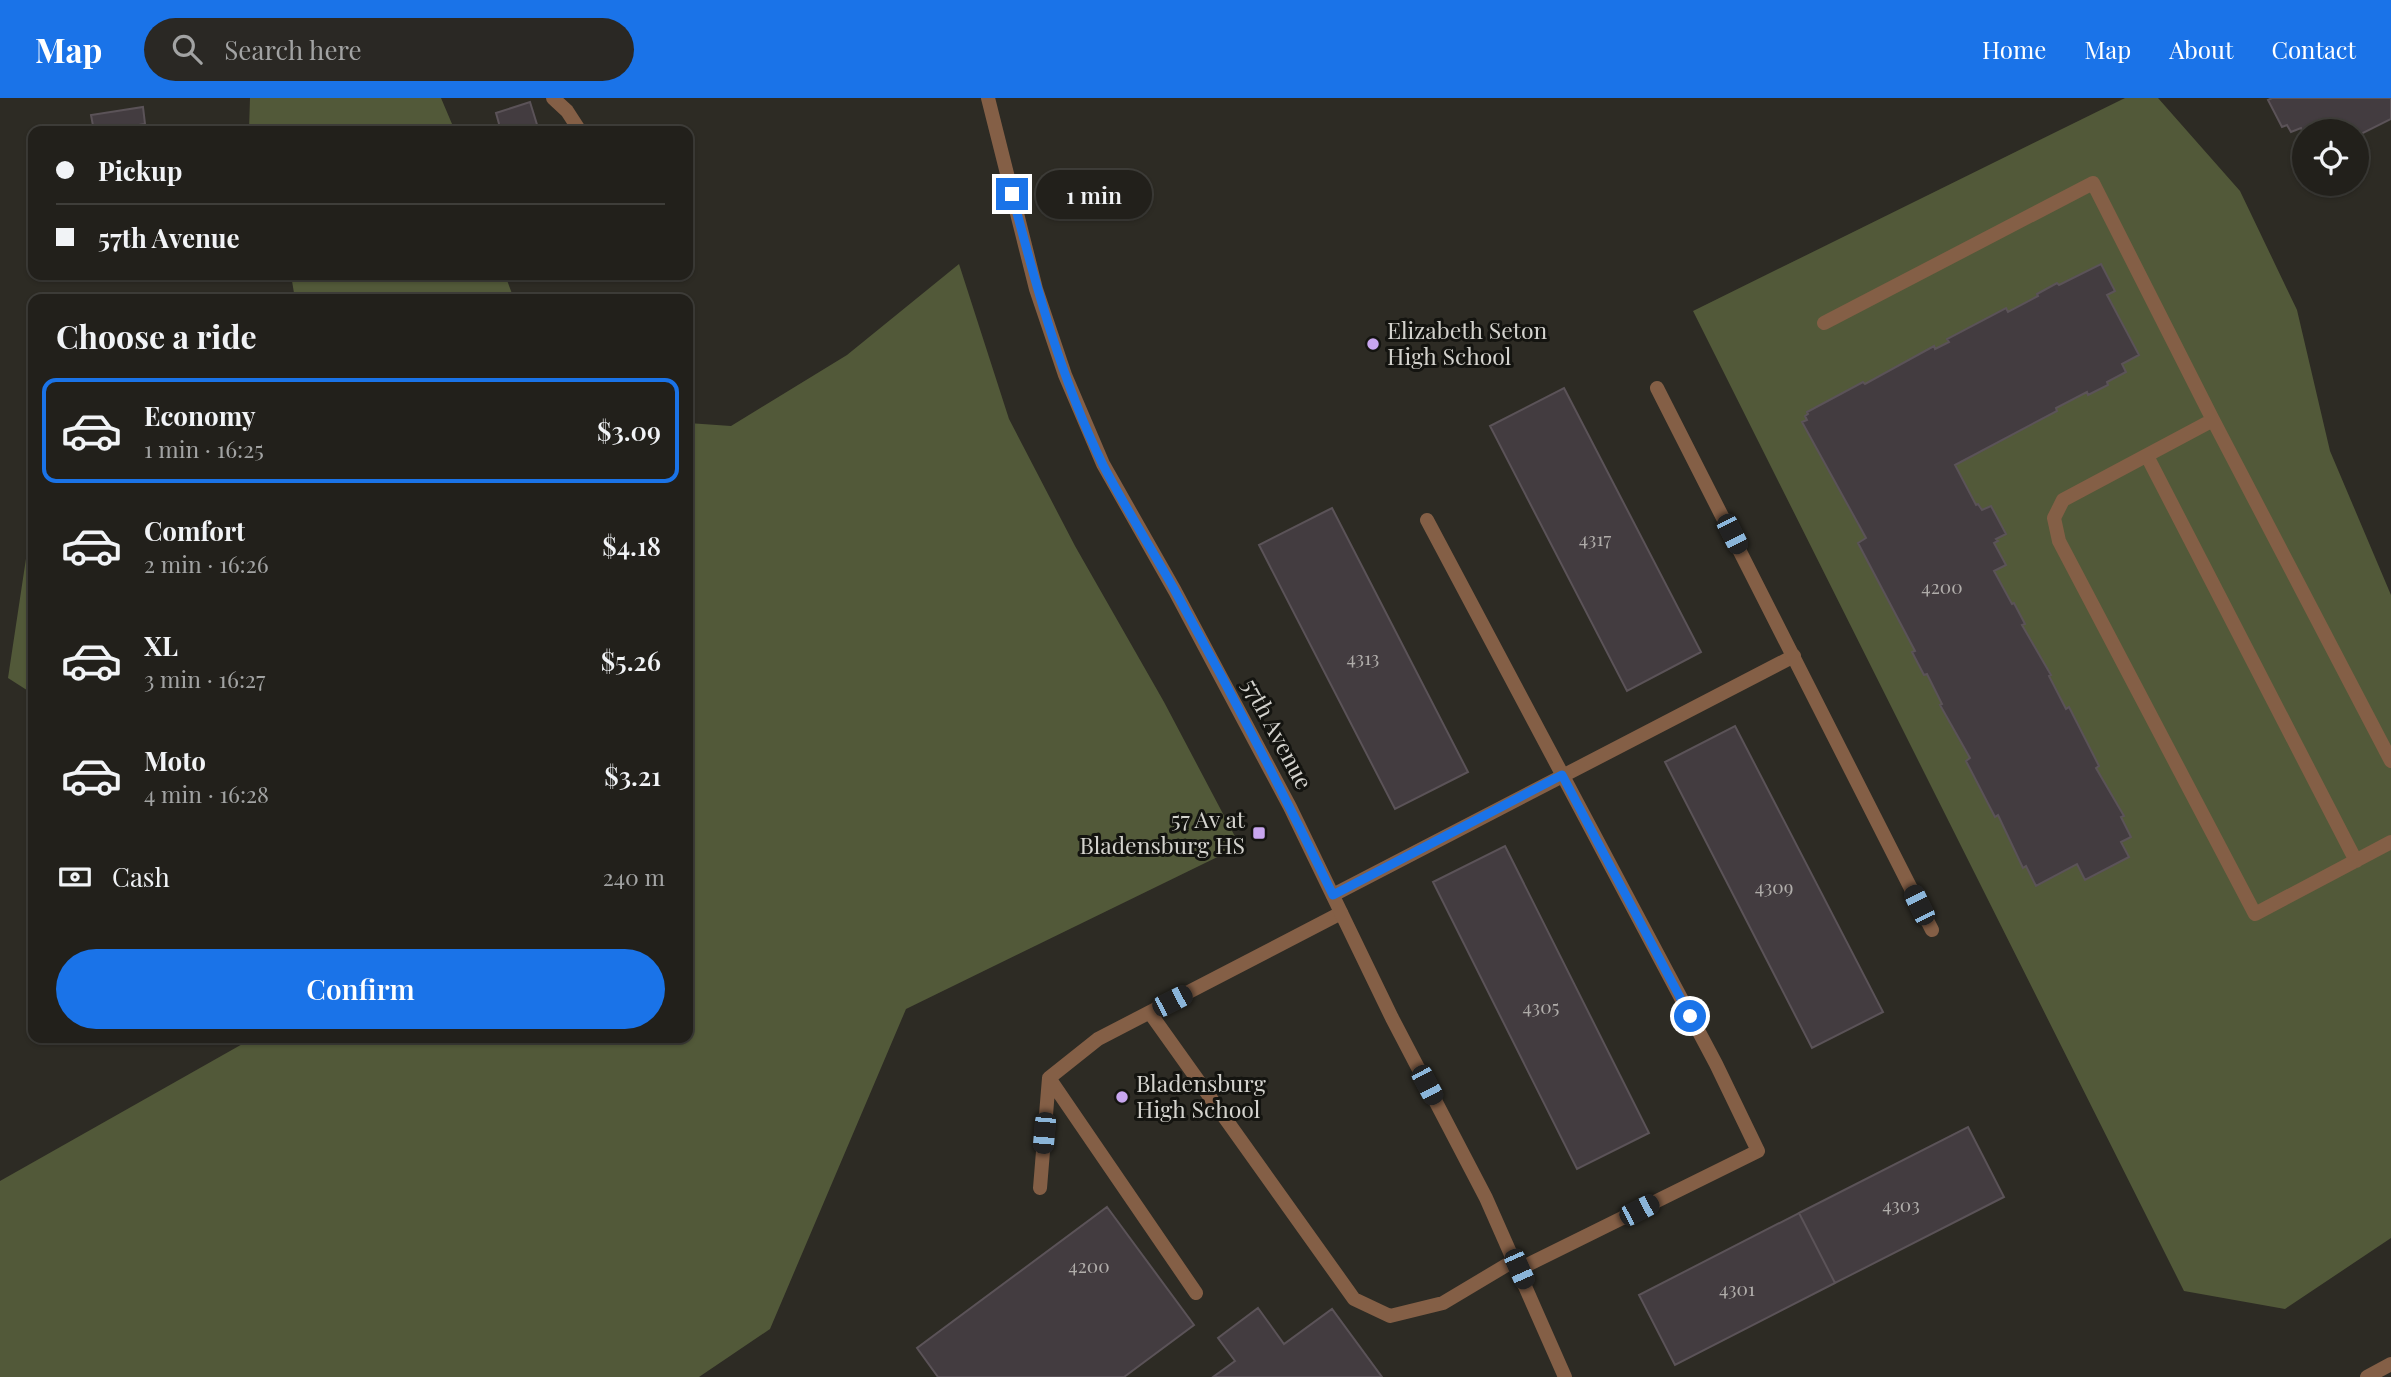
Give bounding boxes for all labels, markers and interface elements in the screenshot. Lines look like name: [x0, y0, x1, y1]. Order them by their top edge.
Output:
search box: [144, 18, 634, 81]
text: Map: [35, 27, 102, 71]
icon: search: [168, 30, 206, 68]
text: Search here: [224, 32, 362, 67]
text: Home: [1982, 33, 2046, 65]
text: Map: [2084, 33, 2131, 65]
text: About: [2169, 33, 2233, 65]
text: Contact: [2271, 33, 2356, 65]
map controls: [2292, 119, 2369, 196]
button: locate: [2292, 119, 2369, 196]
text: Pickup: [98, 153, 182, 188]
callout: 1 min: [1036, 170, 1152, 218]
route end: [996, 178, 1028, 210]
text: 1 min: [1066, 179, 1122, 210]
text: 57th Avenue: [98, 220, 240, 255]
text: Choose a ride: [56, 314, 257, 357]
place label: Elizabeth Seton High School: [1387, 314, 1548, 371]
marker: Elizabeth Seton High School: [1365, 336, 1381, 352]
text: Economy: [144, 398, 255, 433]
icon: car: [60, 399, 123, 462]
text: $3.09: [597, 413, 661, 448]
text: 1 min · 16:25: [144, 433, 264, 464]
car: [1714, 511, 1751, 557]
text: Comfort: [144, 513, 245, 548]
icon: car: [60, 514, 123, 577]
house number: 4317: [1579, 525, 1611, 551]
text: $4.18: [602, 528, 661, 563]
text: 2 min · 16:26: [144, 548, 269, 579]
house number: 4200: [1921, 573, 1963, 599]
text: XL: [144, 628, 178, 663]
icon: car: [60, 629, 123, 692]
text: $5.26: [601, 643, 661, 678]
house number: 4313: [1347, 644, 1379, 670]
text: 3 min · 16:27: [144, 663, 265, 694]
street label: 57th Avenue: [1236, 672, 1321, 794]
text: Moto: [144, 743, 206, 778]
icon: car: [60, 744, 123, 807]
text: $3.21: [604, 758, 661, 793]
text: 4 min · 16:28: [144, 778, 269, 809]
place label: 57 Av at Bladensburg HS: [1080, 803, 1246, 860]
marker: 57 Av at Bladensburg HS: [1251, 825, 1267, 841]
icon: cash: [56, 858, 94, 896]
text: Cash: [112, 859, 170, 894]
text: 240 m: [603, 861, 665, 892]
house number: 4309: [1755, 873, 1793, 899]
car: [1901, 882, 1938, 928]
button: Confirm: [56, 949, 665, 1029]
car: [1149, 982, 1196, 1020]
house number: 4305: [1523, 993, 1560, 1019]
route start: [1674, 1000, 1706, 1032]
car: [1408, 1062, 1447, 1108]
place label: Bladensburg High School: [1136, 1067, 1266, 1124]
marker: Bladensburg High School: [1114, 1089, 1130, 1105]
car: [1032, 1111, 1057, 1155]
car: [1616, 1191, 1663, 1229]
house number: 4303: [1882, 1191, 1920, 1217]
car: [1501, 1246, 1538, 1292]
house number: 4200: [1068, 1252, 1110, 1278]
house number: 4301: [1719, 1275, 1755, 1301]

